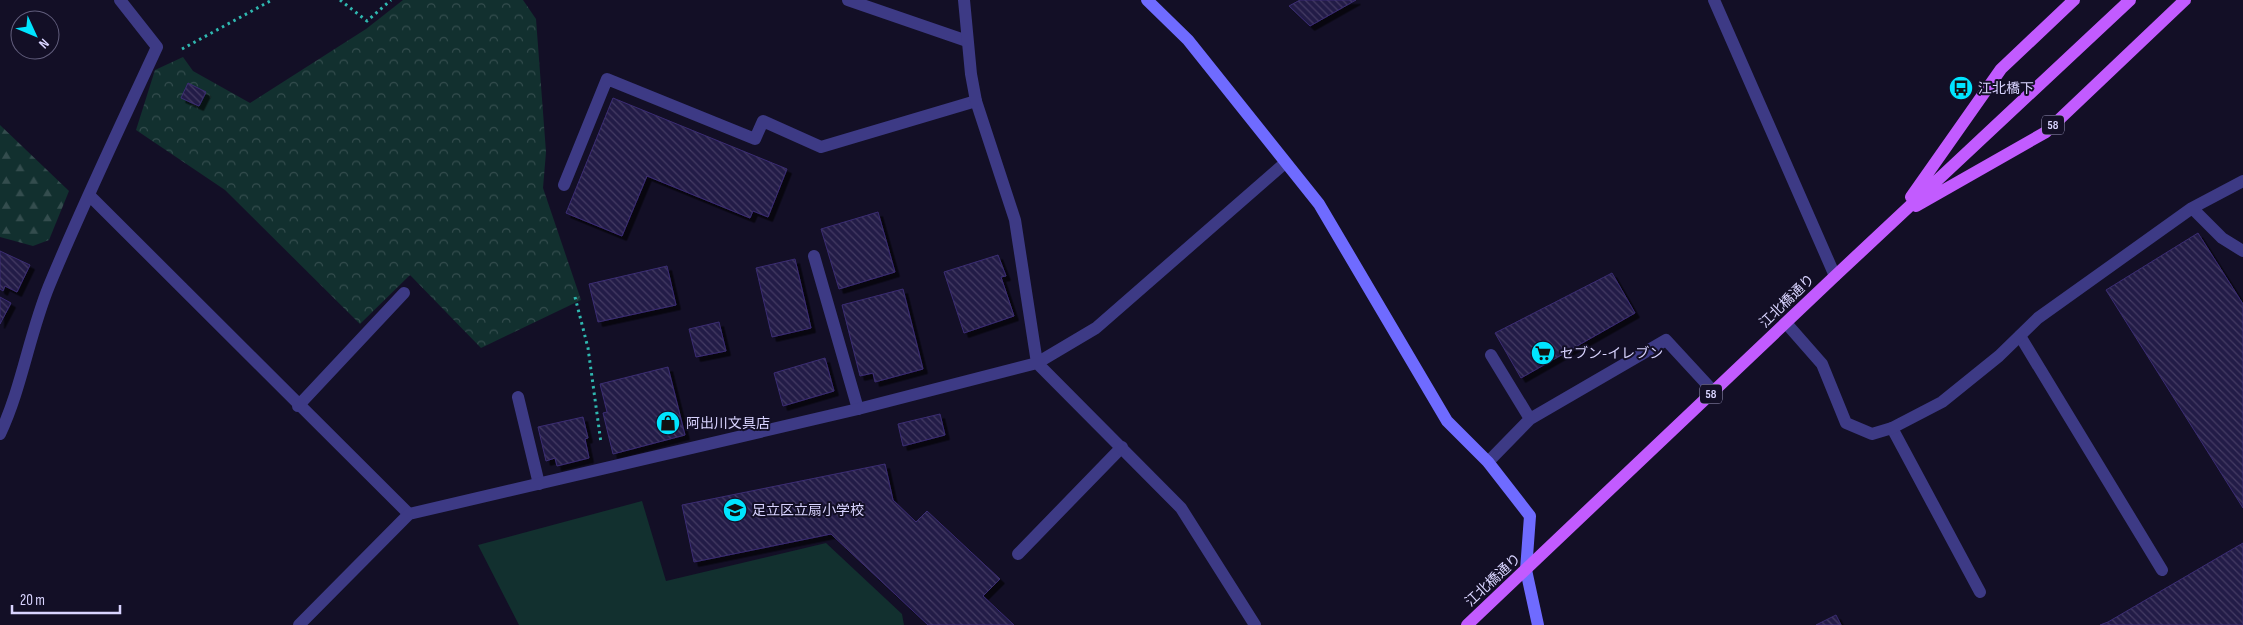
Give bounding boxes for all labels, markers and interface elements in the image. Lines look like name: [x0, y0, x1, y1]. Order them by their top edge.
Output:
north arrow: [10, 10, 60, 60]
text: N: [35, 35, 53, 52]
bus stop icon: 江北橋下: [1948, 75, 1974, 101]
place label: 江北橋下: [1978, 80, 2034, 97]
road number: 58: [2042, 116, 2064, 134]
street label: 江北橋通り: [1756, 271, 1818, 331]
supermarket icon: セブン-イレブン: [1530, 340, 1556, 366]
place label: セブン-イレブン: [1560, 345, 1663, 362]
road number: 58: [1700, 384, 1722, 404]
shop icon: 阿出川文具店: [655, 410, 681, 436]
place label: 阿出川文具店: [686, 415, 770, 432]
school or university icon: 足立区立扇小学校: [722, 497, 748, 523]
place label: 足立区立扇小学校: [752, 502, 864, 519]
street label: 江北橋通り: [1462, 550, 1524, 610]
scale bar: [12, 582, 120, 614]
text: 20 m: [20, 591, 45, 610]

